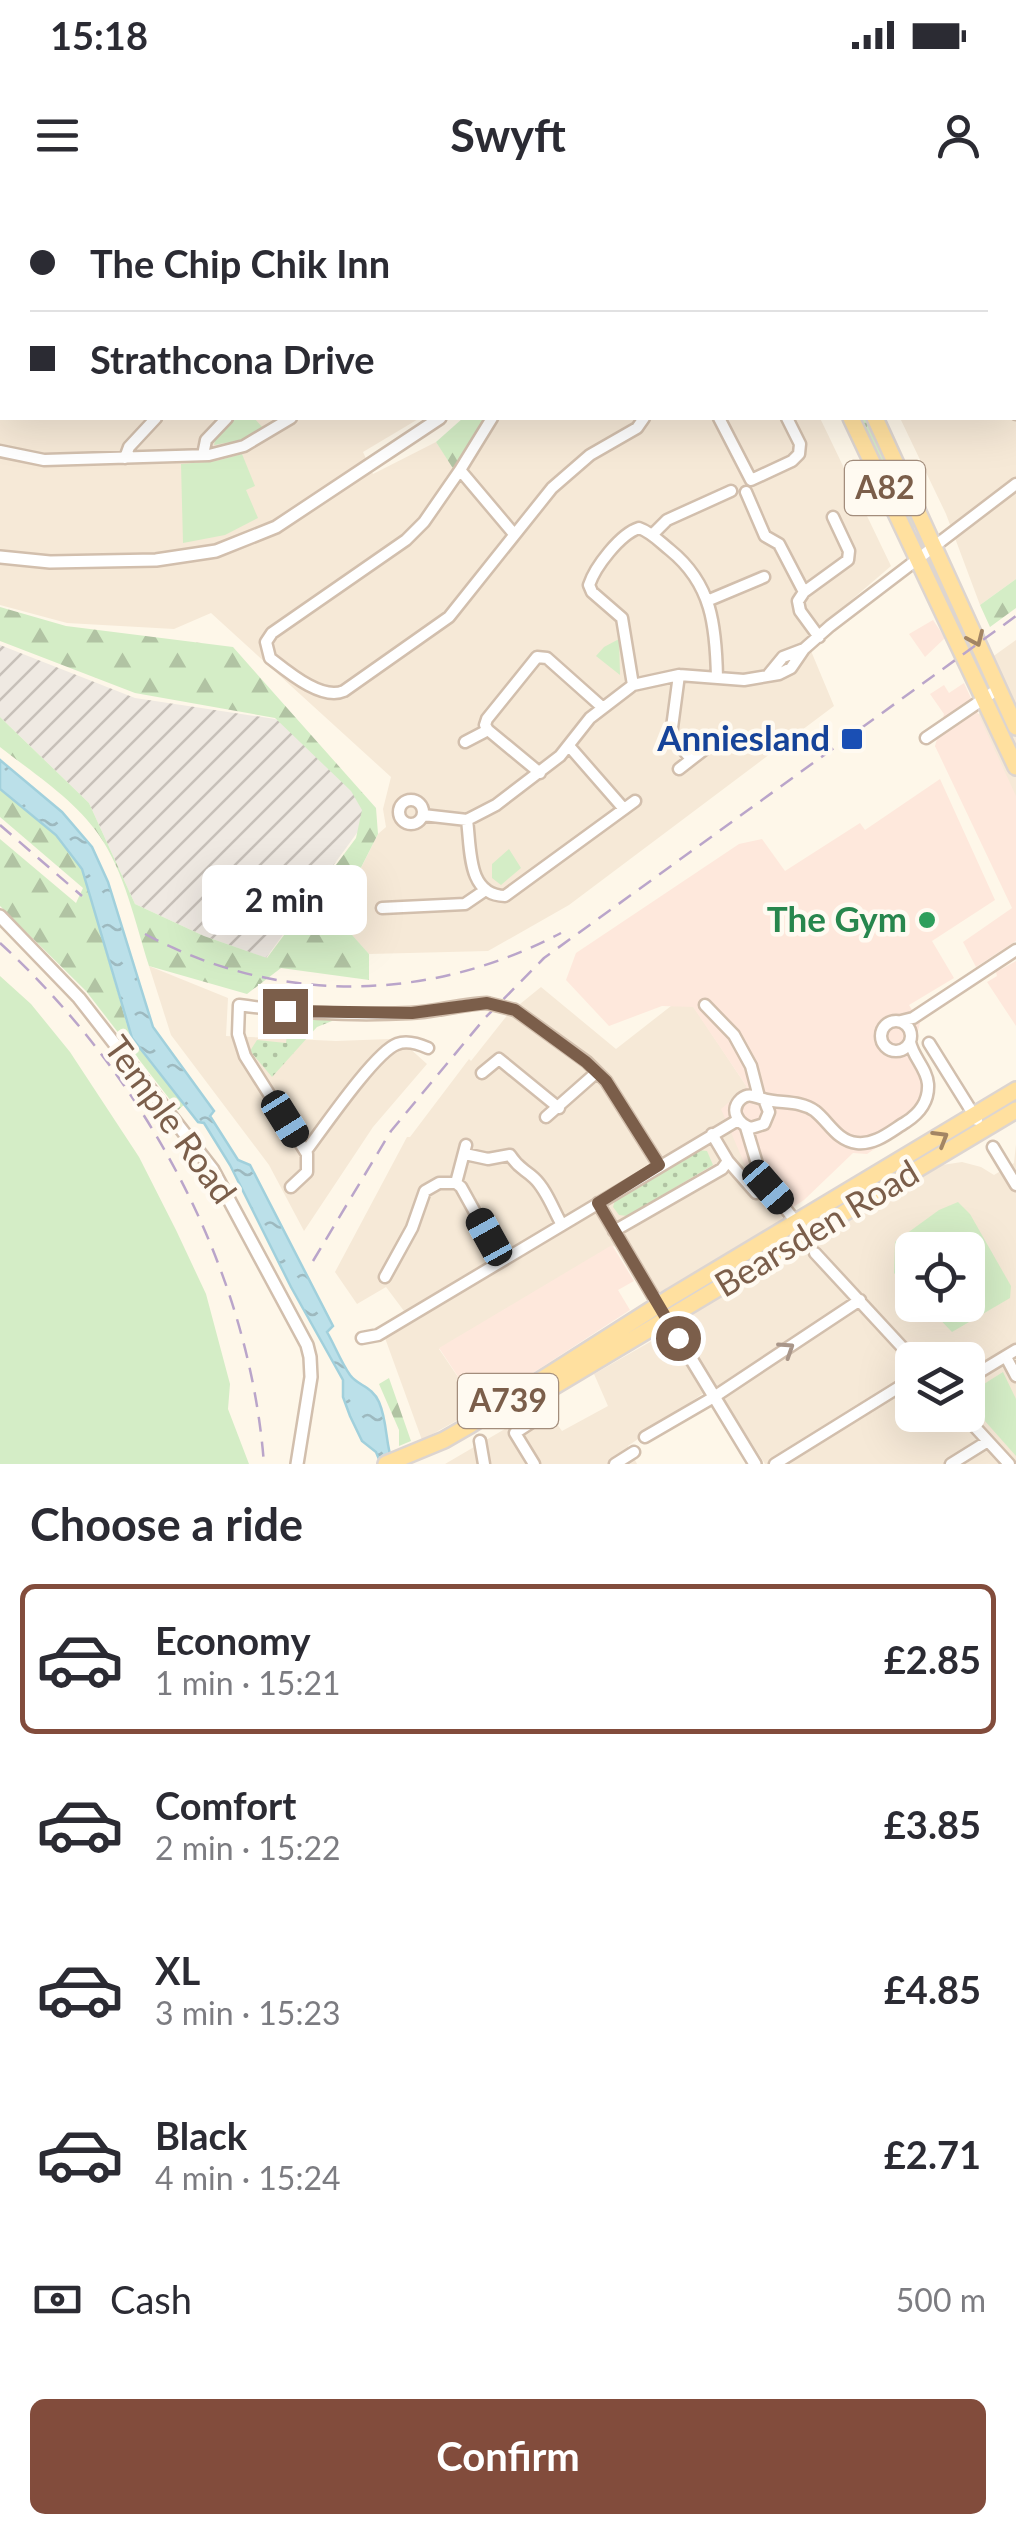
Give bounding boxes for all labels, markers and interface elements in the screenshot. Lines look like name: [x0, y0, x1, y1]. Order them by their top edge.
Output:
text: 15:18: [50, 12, 148, 58]
icon: menu: [30, 108, 85, 163]
text: Swyft: [450, 108, 566, 162]
icon: person: [931, 108, 986, 163]
text: The Chip Chik Inn: [90, 240, 390, 286]
text: Strathcona Drive: [90, 336, 375, 382]
road number: A82: [845, 461, 925, 515]
one-way arrow: [963, 629, 983, 647]
place label: Anniesland: [656, 716, 830, 758]
marker: Anniesland: [839, 726, 865, 752]
callout: 2 min: [202, 866, 368, 936]
text: 2 min: [245, 880, 324, 919]
place label: The Gym: [767, 897, 907, 939]
marker: The Gym: [916, 909, 938, 931]
route end: [263, 989, 308, 1034]
street label: Temple Road: [97, 1027, 246, 1211]
car: [256, 1086, 314, 1152]
one-way arrow: [930, 1131, 948, 1150]
street label: Bearsden Road: [706, 1150, 925, 1305]
car: [737, 1155, 799, 1219]
car: [461, 1203, 517, 1271]
map controls: [895, 1232, 985, 1432]
button: locate: [895, 1232, 985, 1322]
route start: [656, 1316, 701, 1361]
one-way arrow: [777, 1342, 795, 1361]
button: layers: [895, 1342, 985, 1432]
road number: A739: [458, 1374, 558, 1428]
text: Choose a ride: [30, 1497, 303, 1551]
icon: car: [35, 1614, 125, 1704]
text: Economy: [155, 1617, 310, 1663]
text: £2.85: [884, 1636, 981, 1682]
text: 1 min · 15:21: [155, 1663, 341, 1702]
icon: car: [35, 1779, 125, 1869]
text: Comfort: [155, 1782, 296, 1828]
text: £3.85: [884, 1801, 981, 1847]
text: 2 min · 15:22: [155, 1828, 341, 1867]
icon: car: [35, 1944, 125, 2034]
text: XL: [155, 1947, 200, 1993]
text: £4.85: [884, 1966, 981, 2012]
text: 3 min · 15:23: [155, 1993, 341, 2032]
icon: car: [35, 2109, 125, 2199]
text: Black: [155, 2112, 247, 2158]
text: £2.71: [884, 2131, 981, 2177]
text: 4 min · 15:24: [155, 2158, 341, 2197]
icon: cash: [30, 2272, 85, 2327]
text: Cash: [110, 2276, 192, 2322]
text: 500 m: [896, 2280, 986, 2319]
button: Confirm: [30, 2399, 986, 2514]

